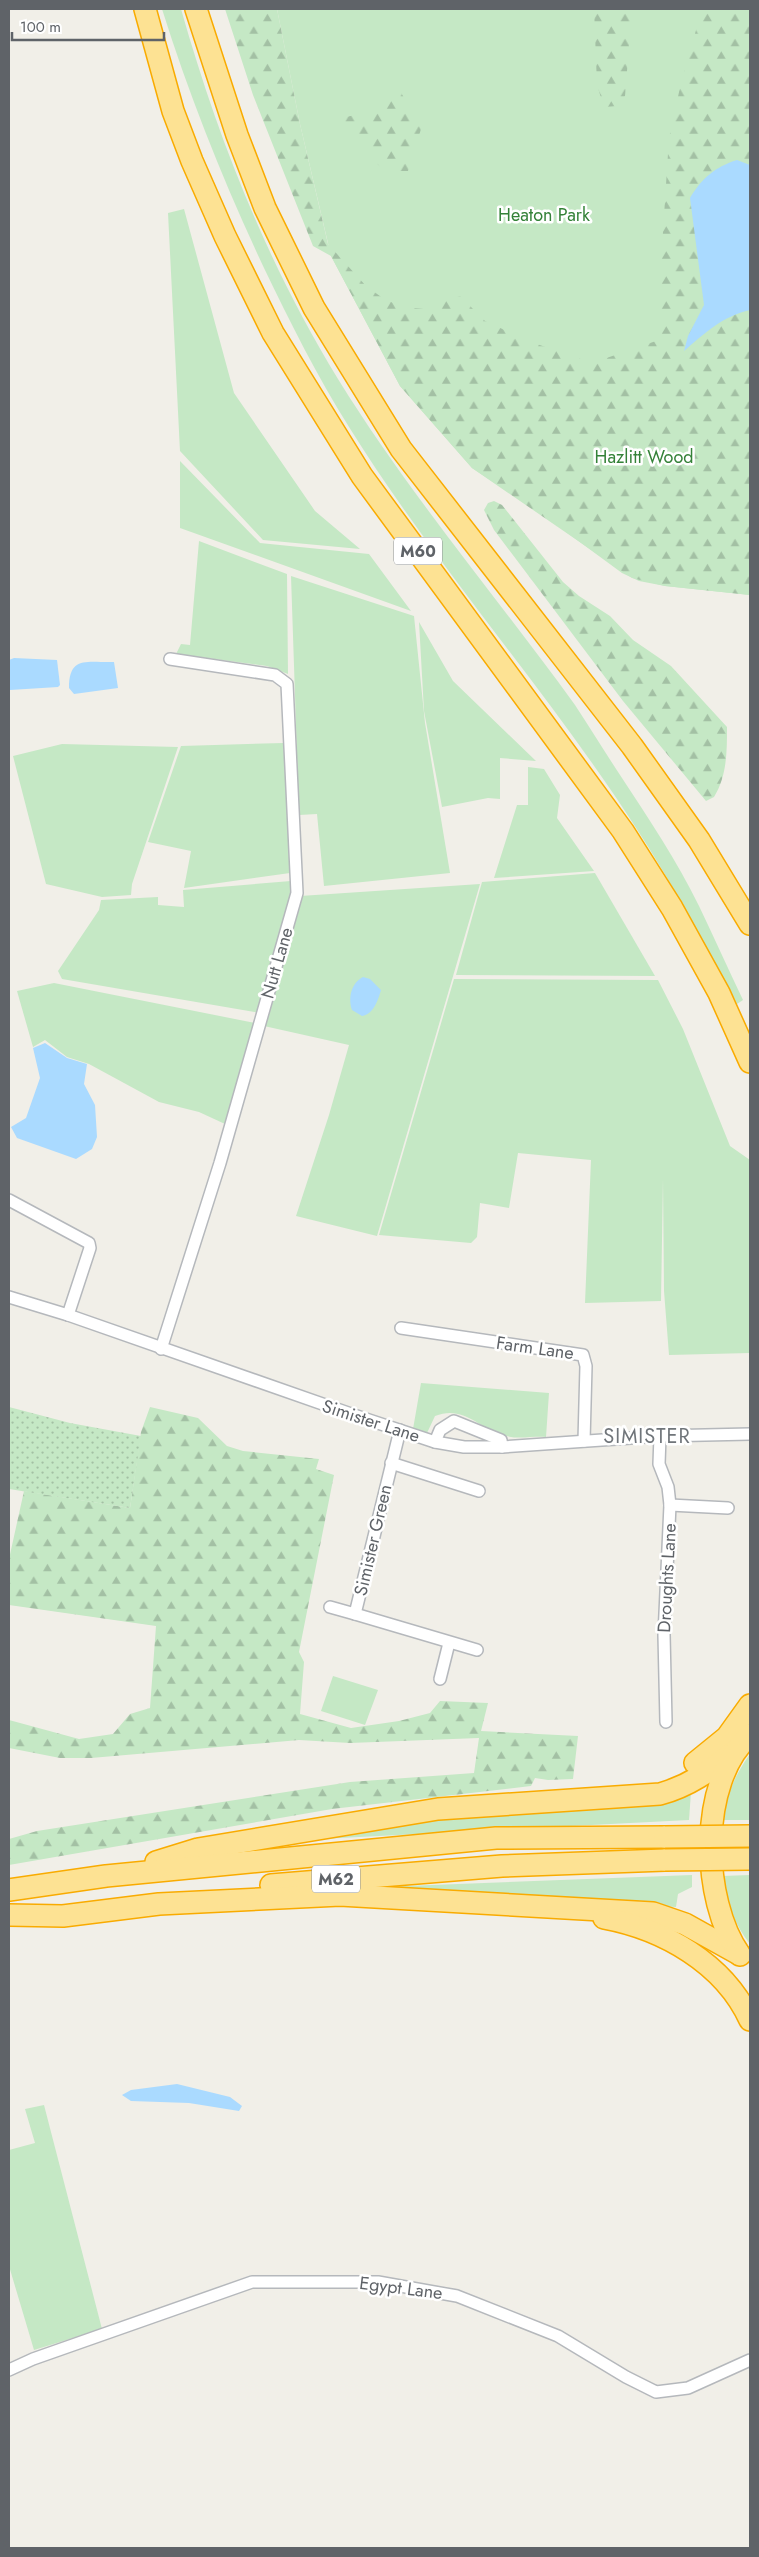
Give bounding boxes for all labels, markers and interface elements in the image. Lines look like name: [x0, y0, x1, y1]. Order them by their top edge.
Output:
scale bar: [12, 10, 165, 42]
text: 100 m: [20, 16, 61, 38]
park label: Heaton Park: [498, 202, 590, 228]
park label: Hazlitt Wood: [595, 444, 693, 470]
road number: M60: [394, 538, 442, 564]
street label: Nutt Lane: [254, 924, 300, 1002]
street label: Farm Lane: [494, 1330, 576, 1366]
street label: Simister Lane: [319, 1393, 423, 1449]
district label: SIMISTER: [603, 1422, 691, 1451]
street label: Simister Green: [348, 1482, 398, 1598]
street label: Droughts Lane: [651, 1523, 683, 1633]
road number: M62: [312, 1866, 360, 1892]
street label: Egypt Lane: [358, 2270, 444, 2306]

